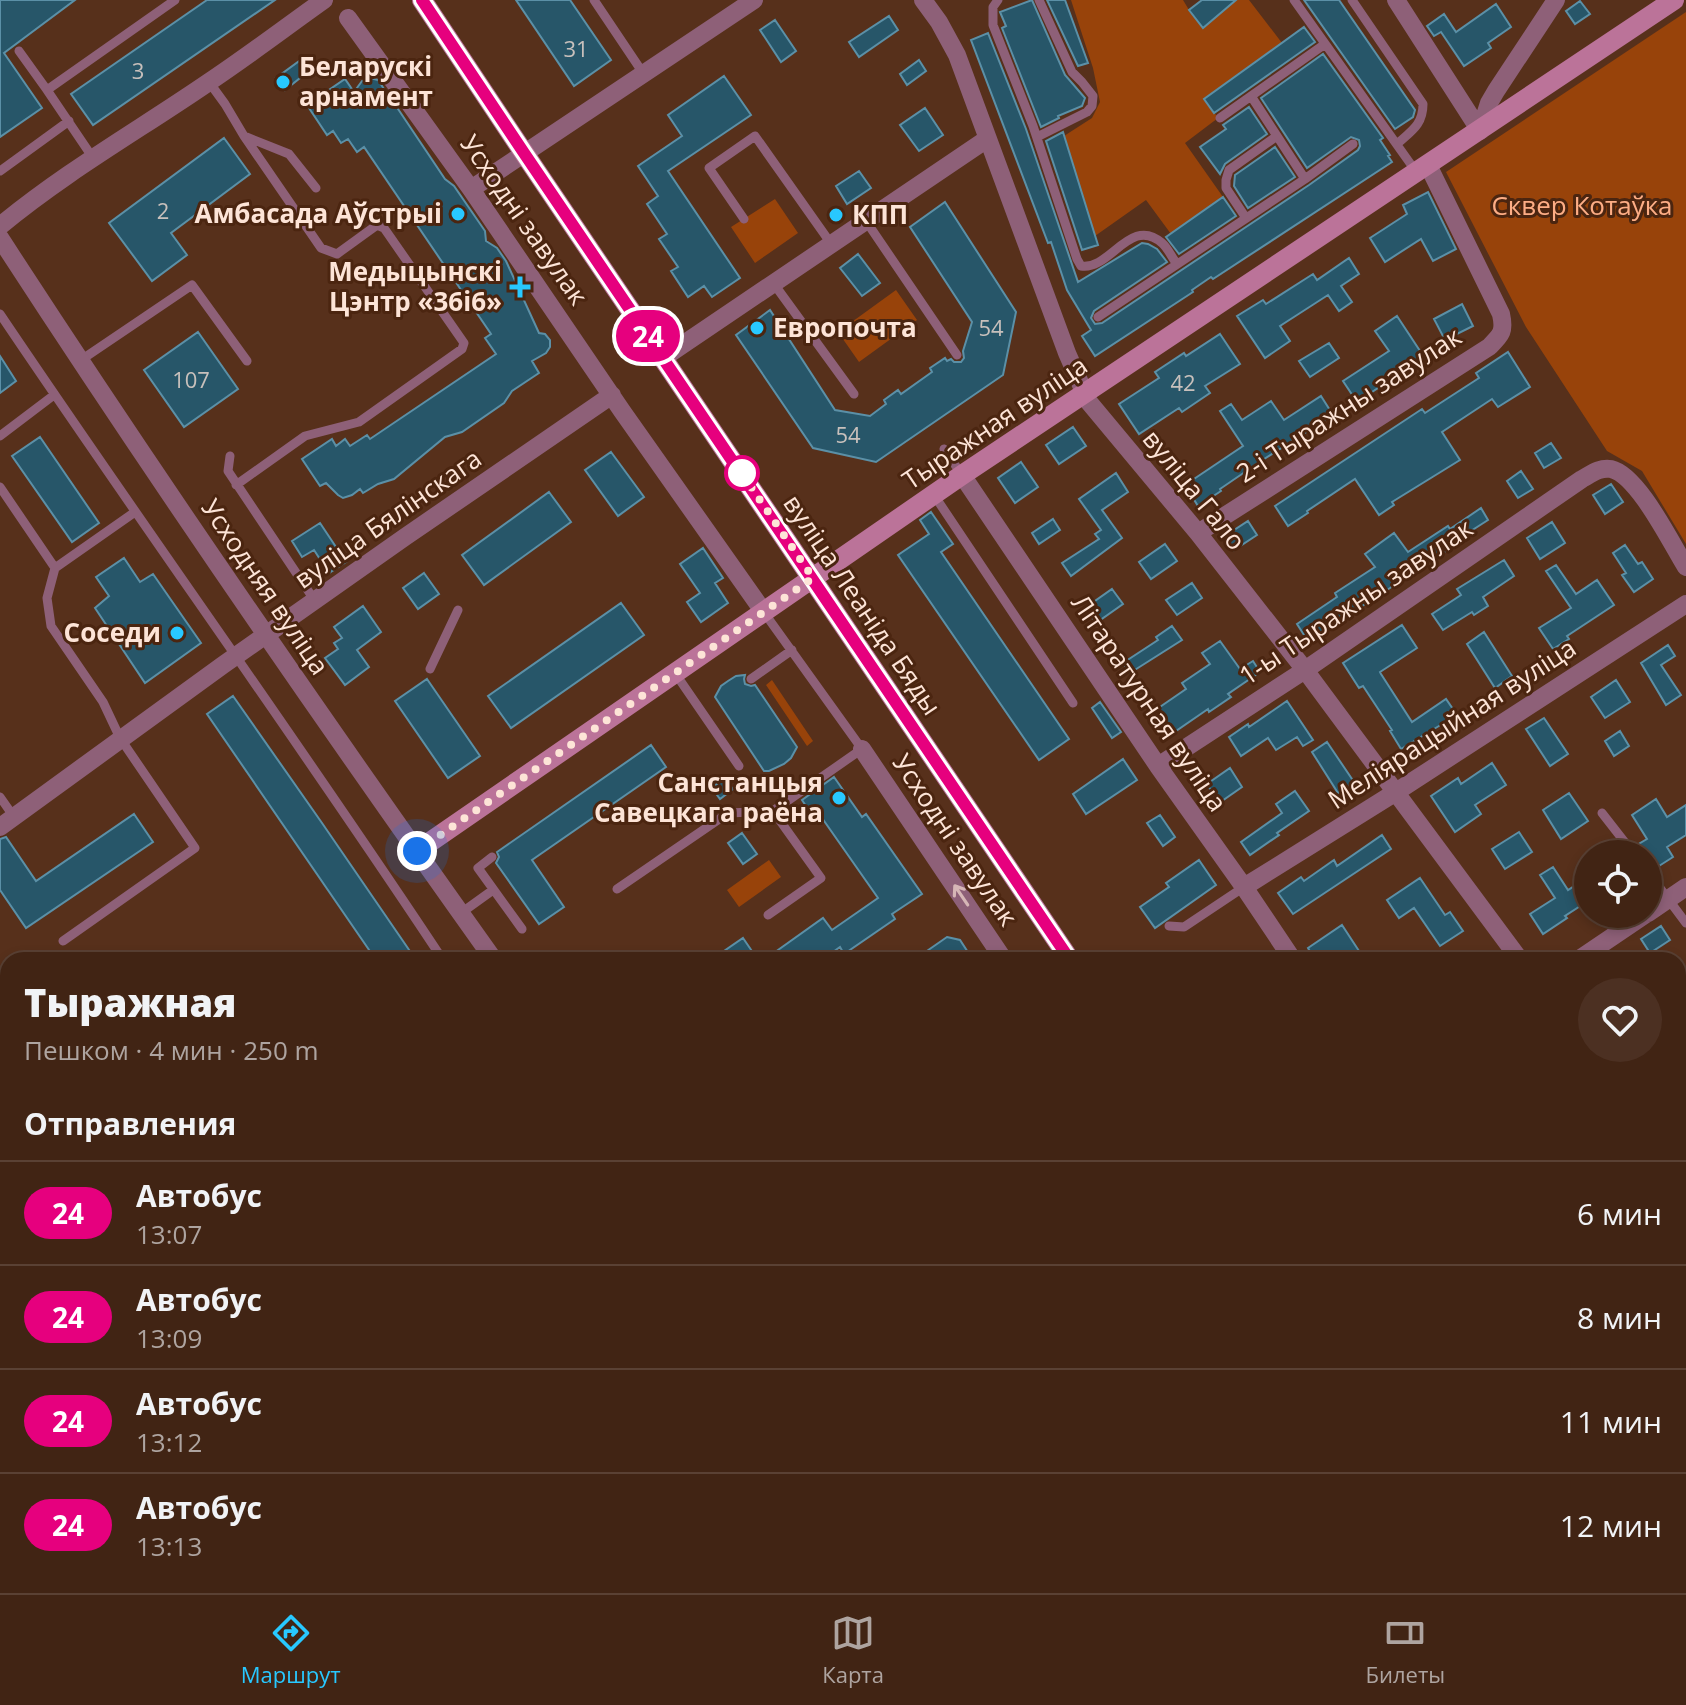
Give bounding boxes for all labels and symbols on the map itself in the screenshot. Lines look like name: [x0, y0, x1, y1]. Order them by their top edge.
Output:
house number: 31: [563, 33, 589, 63]
place label: Беларускі арнамент: [299, 48, 433, 114]
house number: 3: [132, 55, 144, 85]
marker: Беларускі арнамент: [274, 73, 292, 91]
street label: Усходні завулак: [453, 127, 597, 312]
park label: Сквер Котаўка: [1491, 187, 1673, 223]
house number: 2: [157, 195, 169, 225]
place label: Амбасада Аўстрыі: [194, 195, 442, 231]
place label: КПП: [852, 196, 908, 232]
marker: Амбасада Аўстрыі: [449, 205, 467, 223]
marker: КПП: [827, 206, 845, 224]
place label: Медыцынскі Цэнтр «36і6»: [328, 253, 502, 319]
marker: Медыцынскі Цэнтр «36і6»: [509, 276, 531, 298]
place label: Европочта: [773, 309, 917, 345]
line badge: 24: [612, 310, 684, 362]
house number: 54: [978, 312, 1004, 342]
street label: 2-і Тыражны завулак: [1229, 318, 1468, 490]
marker: Европочта: [748, 319, 766, 337]
street label: Тыражная вуліца: [895, 347, 1094, 497]
house number: 107: [172, 364, 210, 394]
house number: 42: [1170, 367, 1196, 397]
house number: 54: [835, 419, 861, 449]
street label: вуліца Гало: [1135, 422, 1255, 557]
street label: вуліца Бялінскага: [287, 440, 488, 596]
unlabelled marker: [725, 456, 759, 490]
street label: вуліца Леаніда Бяды: [776, 487, 950, 722]
street label: Усходняя вуліца: [194, 491, 338, 681]
street label: 1-ы Тыражны завулак: [1232, 509, 1480, 693]
street label: Літаратурная вуліца: [1064, 587, 1236, 818]
place label: Соседи: [64, 614, 161, 650]
marker: Соседи: [168, 624, 186, 642]
street label: Меліярацыйная вуліца: [1320, 629, 1582, 817]
street label: Усходні завулак: [885, 746, 1027, 933]
place label: Санстанцыя Савецкага раёна: [594, 764, 823, 830]
marker: Санстанцыя Савецкага раёна: [830, 789, 848, 807]
your location: [397, 831, 437, 871]
one-way arrow: [952, 885, 969, 907]

